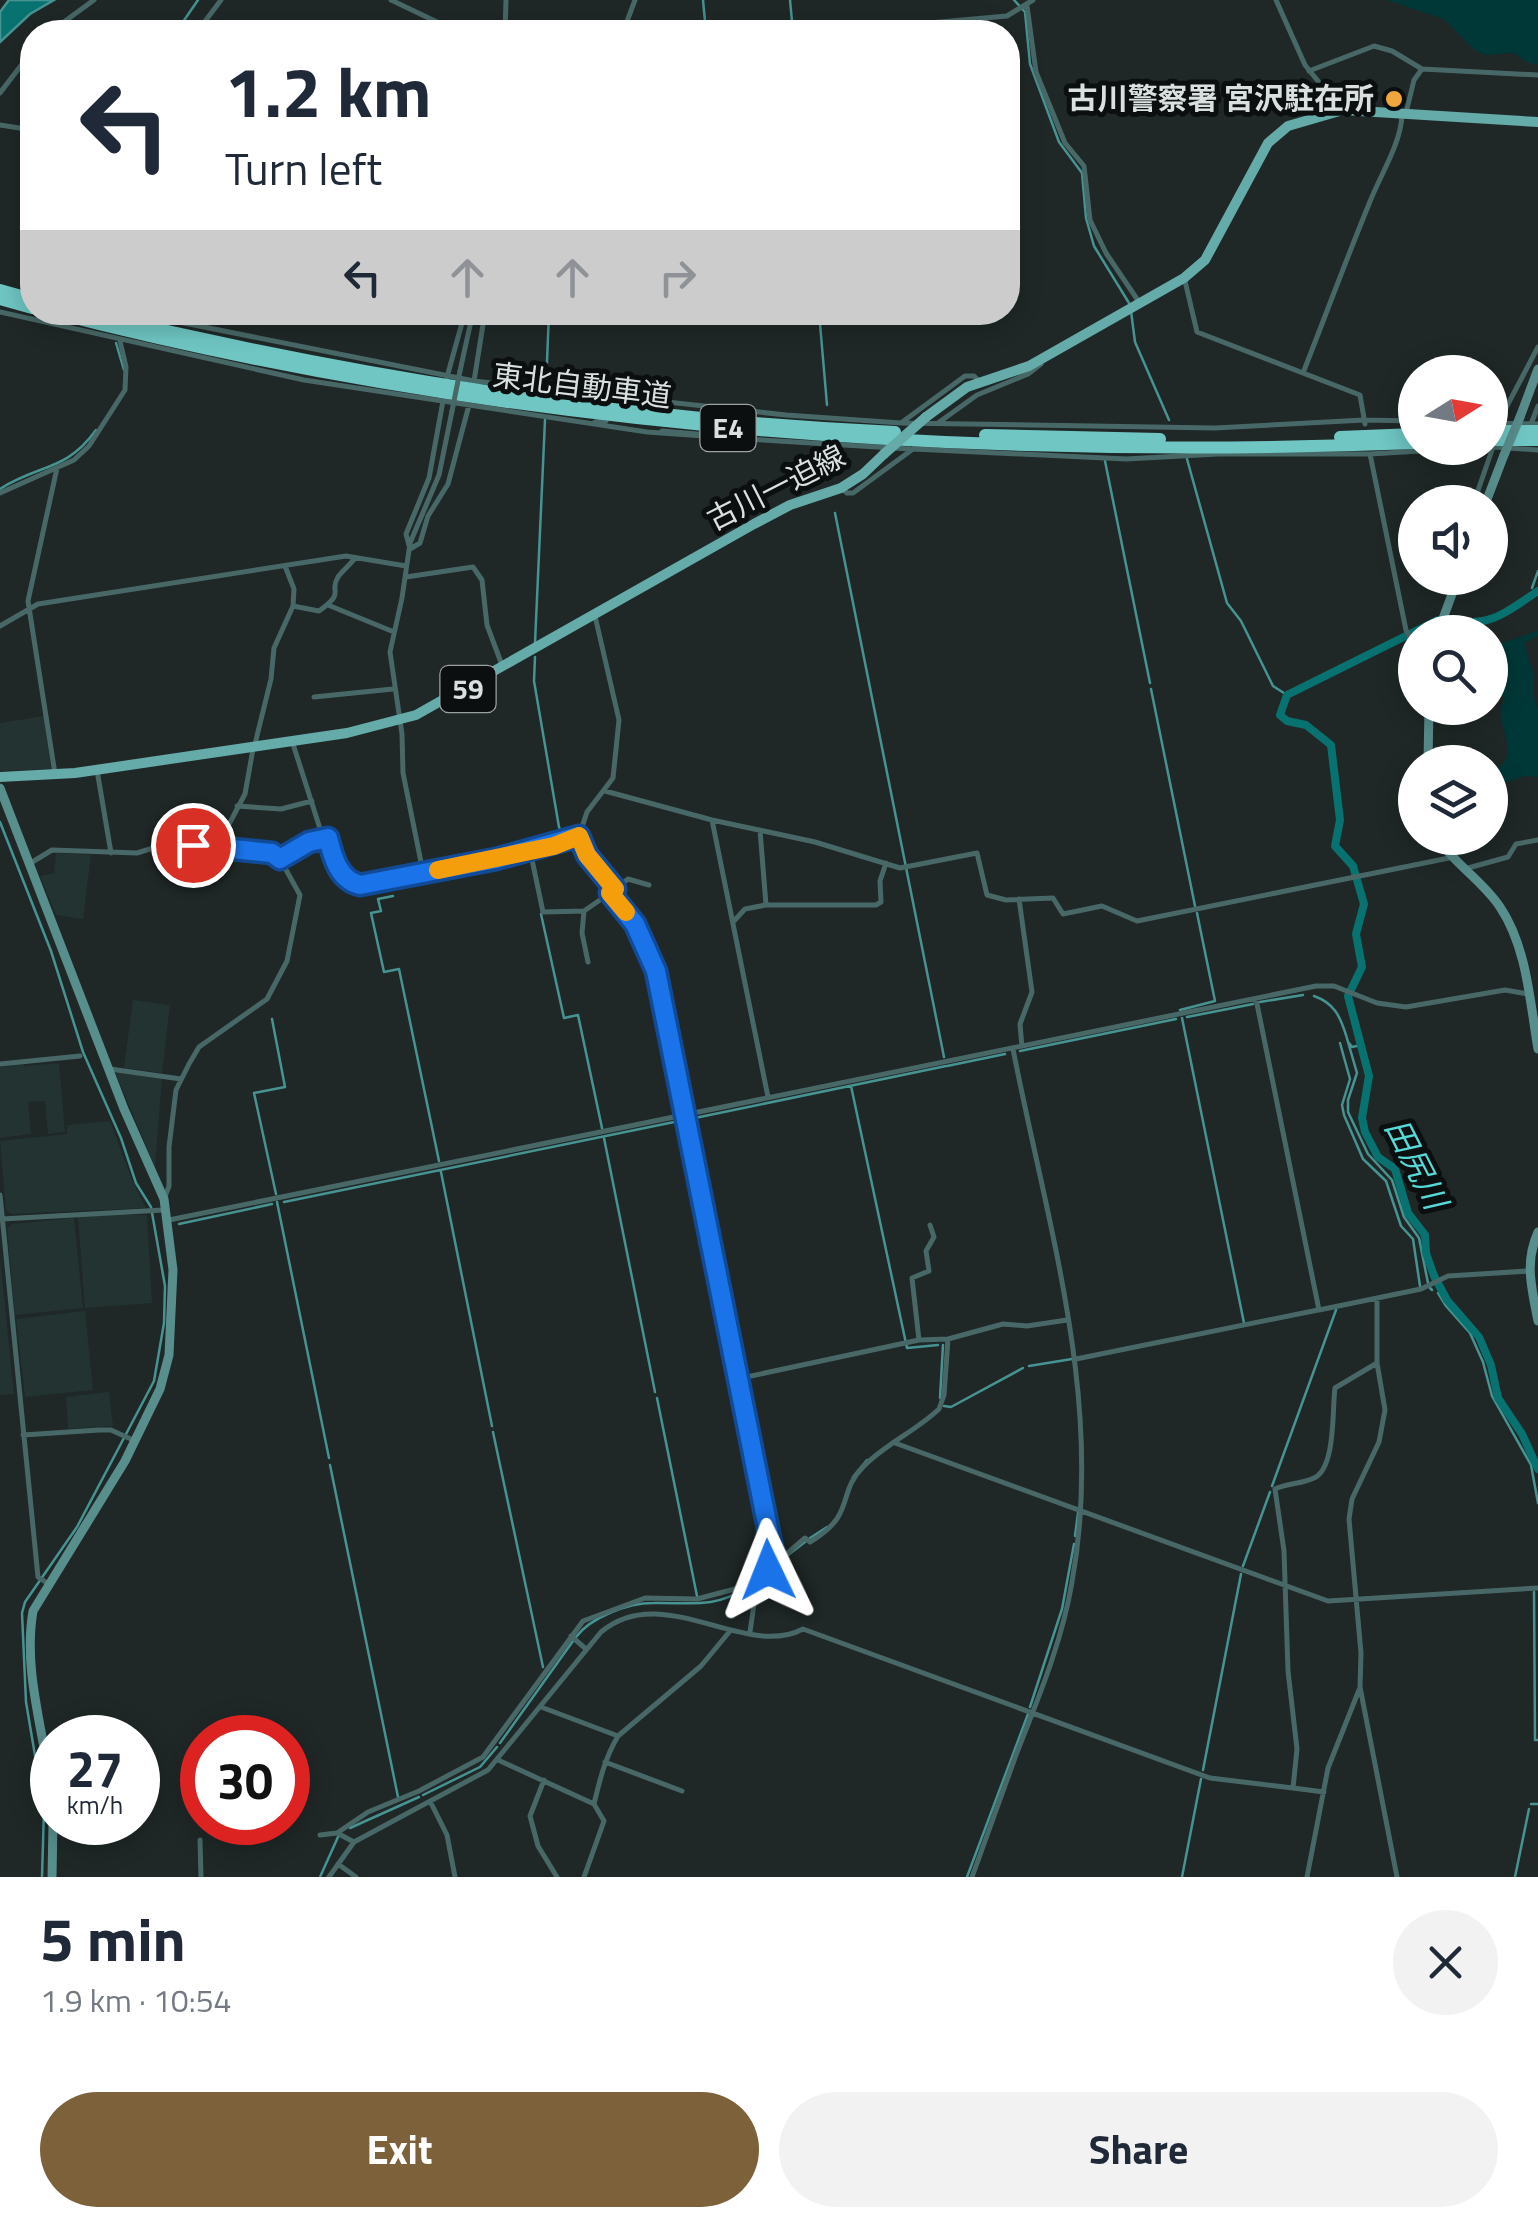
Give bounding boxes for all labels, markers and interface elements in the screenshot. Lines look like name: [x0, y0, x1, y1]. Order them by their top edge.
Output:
text: 1.2 km: [225, 38, 432, 144]
icon: left: [60, 60, 190, 190]
place label: 古川警察署 宮沢駐在所: [1067, 75, 1374, 121]
marker: 古川警察署 宮沢駐在所: [1383, 88, 1405, 110]
text: Turn left: [225, 134, 382, 202]
icon: left: [335, 250, 390, 305]
icon: ahead: [440, 250, 495, 305]
icon: ahead: [545, 250, 600, 305]
icon: right: [650, 250, 705, 305]
street label: 東北自動車道: [490, 351, 674, 419]
north arrow: [1398, 355, 1508, 465]
map controls: [1398, 355, 1508, 855]
road number: E4: [700, 405, 756, 451]
street label: 古川一迫線: [698, 433, 853, 542]
button: sound: [1398, 485, 1508, 595]
button: search: [1398, 615, 1508, 725]
road number: 59: [440, 666, 496, 712]
button: layers: [1398, 745, 1508, 855]
pin: [151, 803, 236, 888]
icon: arrive: [166, 818, 221, 873]
water label: 田尻川: [1374, 1110, 1461, 1220]
position arrow: [716, 1518, 820, 1622]
speed limit sign: 30: [180, 1715, 310, 1845]
text: 27: [67, 1730, 123, 1806]
text: km/h: [67, 1786, 123, 1824]
text: 5 min: [40, 1893, 186, 1984]
button: close: [1393, 1910, 1498, 2015]
text: 1.9 km · 10:54: [40, 1976, 232, 2024]
button: Exit: [40, 2092, 759, 2207]
button: Share: [779, 2092, 1498, 2207]

